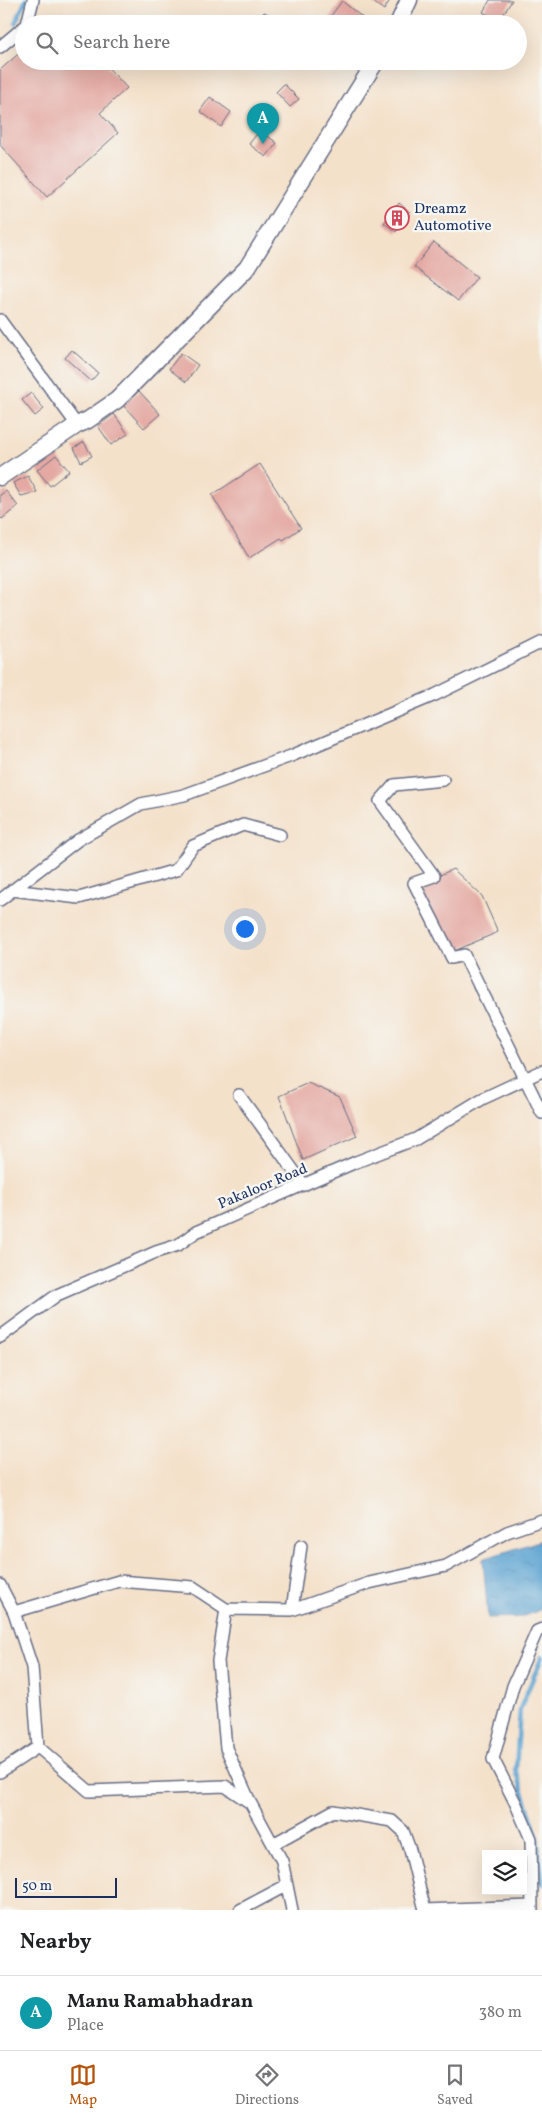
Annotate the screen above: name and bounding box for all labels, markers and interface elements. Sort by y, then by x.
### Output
search box [15,15,527,70]
icon: search [33,29,61,57]
text: Search here [73,30,170,56]
pin: A [247,103,279,144]
place label: Dreamz Automotive [414,199,492,237]
building icon: Dreamz Automotive [384,205,410,231]
your location [232,916,258,942]
street label: Pakaloor Road [215,1159,311,1215]
map controls [482,1850,527,1895]
button: layers [482,1850,527,1895]
scale bar [15,1875,118,1898]
text: 50 m [22,1877,52,1896]
text: Nearby [20,1928,91,1957]
text: Manu Ramabhadran [67,1989,253,2015]
text: A [30,2002,42,2024]
text: 380 m [479,2002,522,2024]
text: Place [67,2015,104,2037]
tab: Map [69,2061,97,2110]
tab: Directions [235,2061,299,2110]
tab: Saved [437,2061,473,2110]

